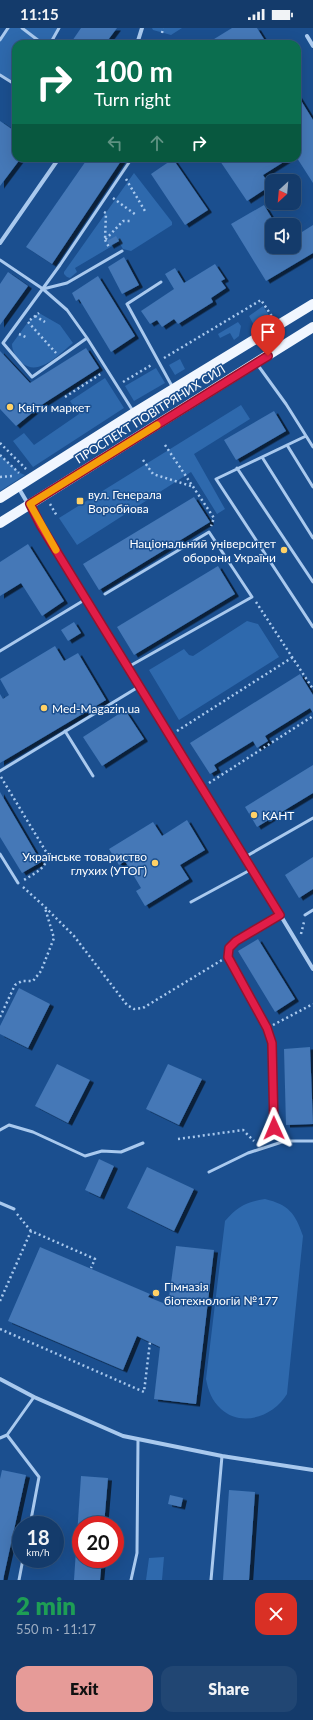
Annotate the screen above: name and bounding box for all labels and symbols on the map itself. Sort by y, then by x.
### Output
north arrow [265,174,301,210]
pin [251,315,285,356]
street label: ПРОСПЕКТ ПОВІТРЯНИХ СИЛ [72,361,228,467]
place label: Квіти маркет [18,400,90,415]
marker: Квіти маркет [5,402,15,412]
place label: вул. Генерала Воробйова [88,487,162,516]
marker: вул. Генерала Воробйова [75,496,85,506]
place label: Національний університет оборони України [129,536,276,565]
marker: Національний університет оборони України [279,545,289,555]
place label: Med-Magazin.ua [52,701,140,716]
marker: Med-Magazin.ua [39,703,49,713]
place label: КАНТ [262,808,294,823]
marker: КАНТ [249,810,259,820]
place label: Українське товариство глухих (УТОГ) [22,849,147,878]
marker: Українське товариство глухих (УТОГ) [150,858,160,868]
position arrow [253,1107,295,1149]
place label: Гімназія біотехнологій №177 [164,1279,278,1308]
marker: Гімназія біотехнологій №177 [151,1288,161,1298]
speed limit sign: 20 [72,1516,124,1568]

